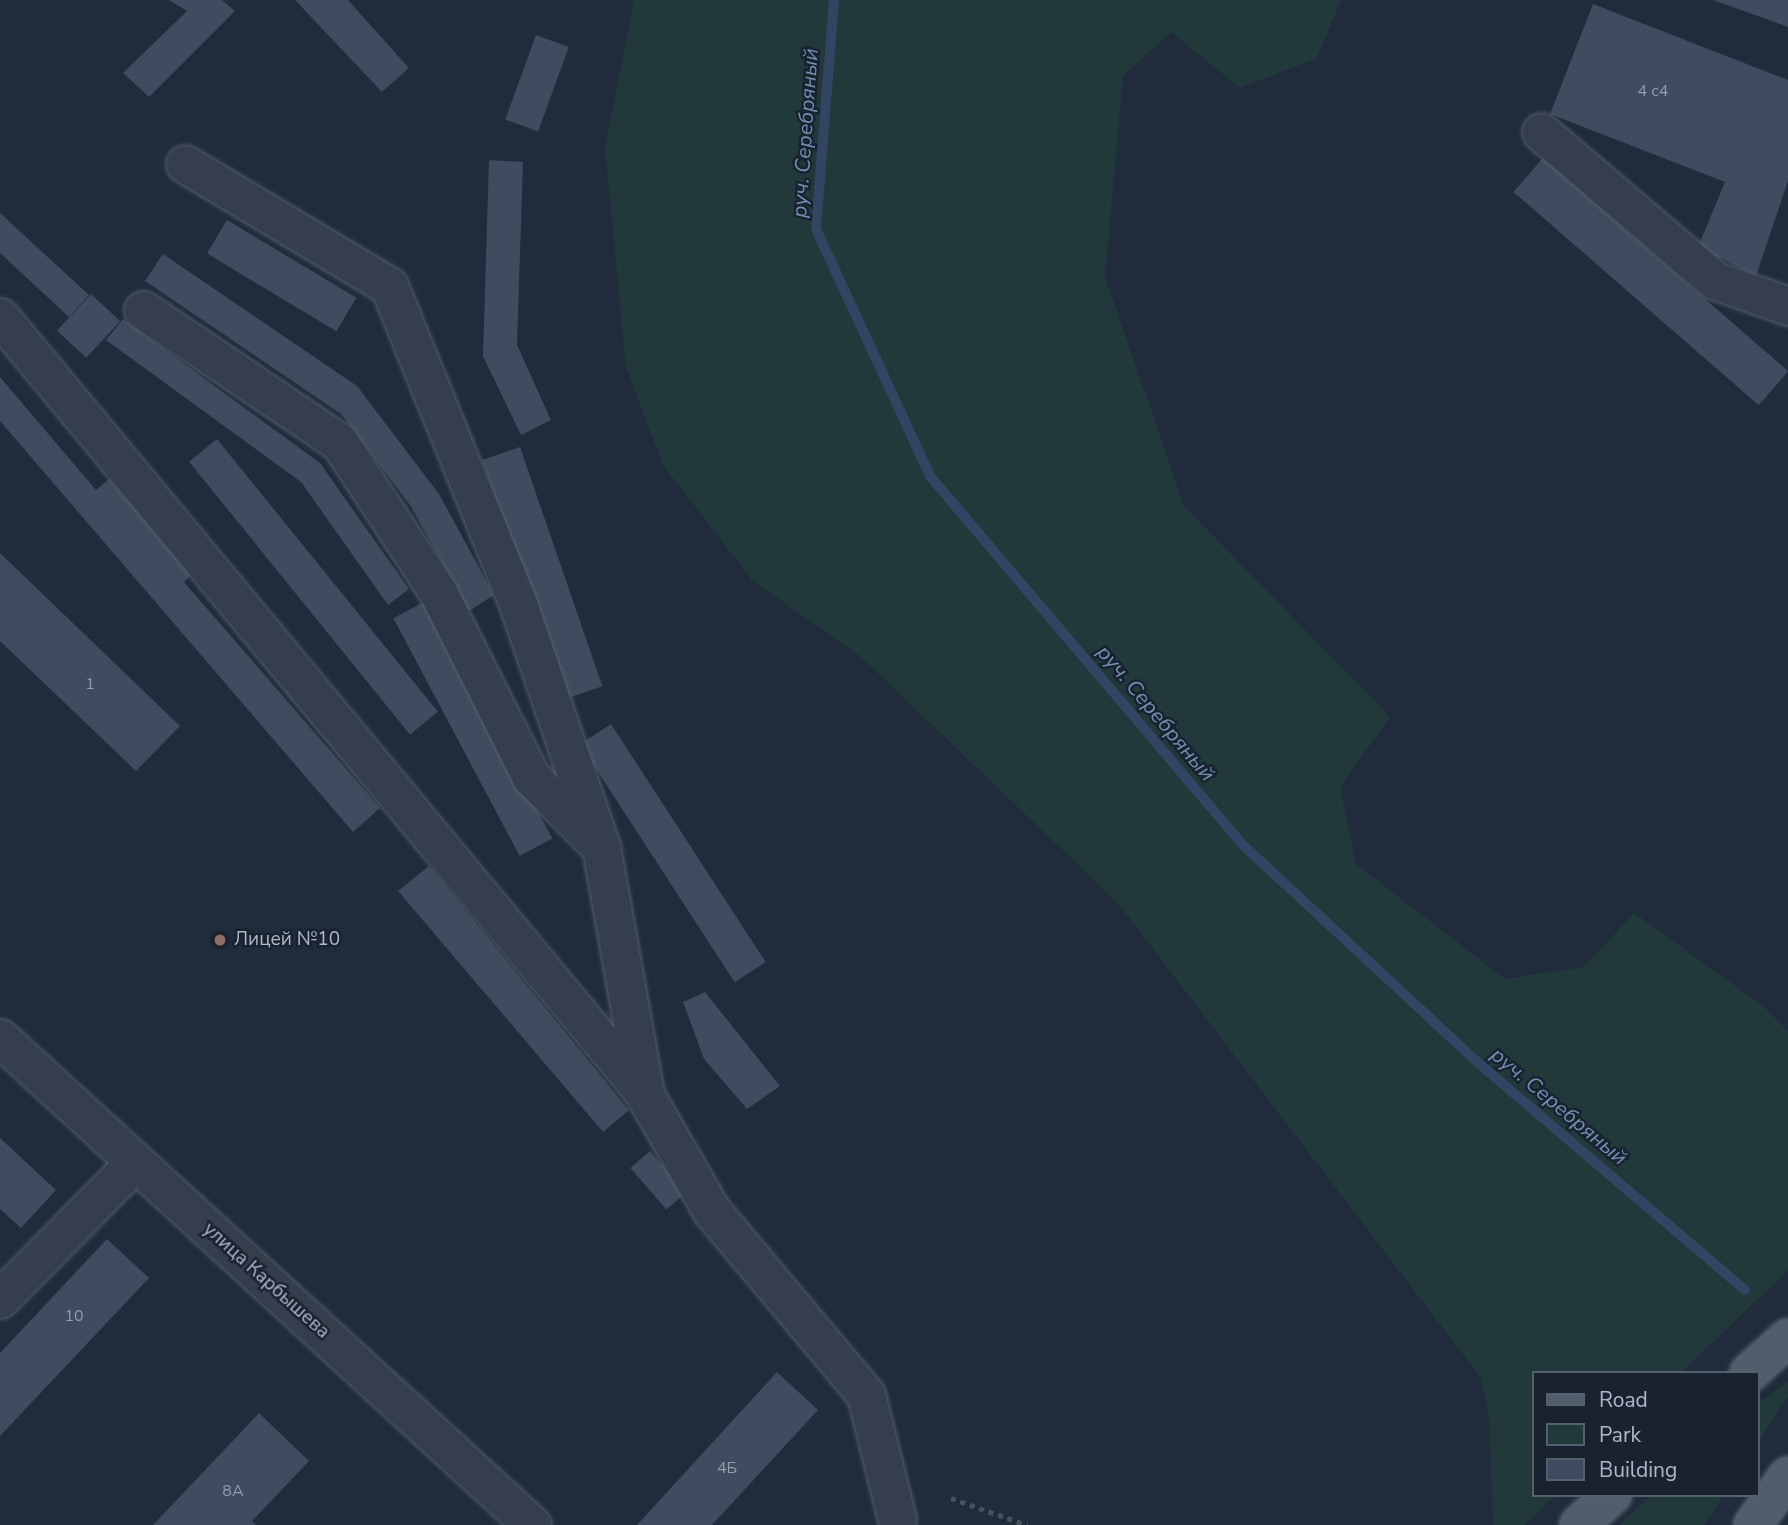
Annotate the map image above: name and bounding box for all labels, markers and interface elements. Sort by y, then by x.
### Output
water label: руч. Серебряный [787,47,823,219]
house number: 4 с4 [1638,81,1668,101]
water label: руч. Серебряный [1092,640,1220,786]
house number: 1 [85,674,95,694]
place label: Лицей №10 [234,929,340,951]
marker: Лицей №10 [212,932,228,948]
water label: руч. Серебряный [1486,1042,1632,1170]
street label: улица Карбышева [198,1218,334,1344]
house number: 10 [64,1306,84,1326]
legend [1532,1371,1760,1497]
text: Road [1599,1386,1648,1414]
text: Park [1599,1421,1641,1449]
text: Building [1599,1456,1677,1484]
house number: 4Б [717,1458,737,1478]
house number: 8А [222,1481,244,1501]

